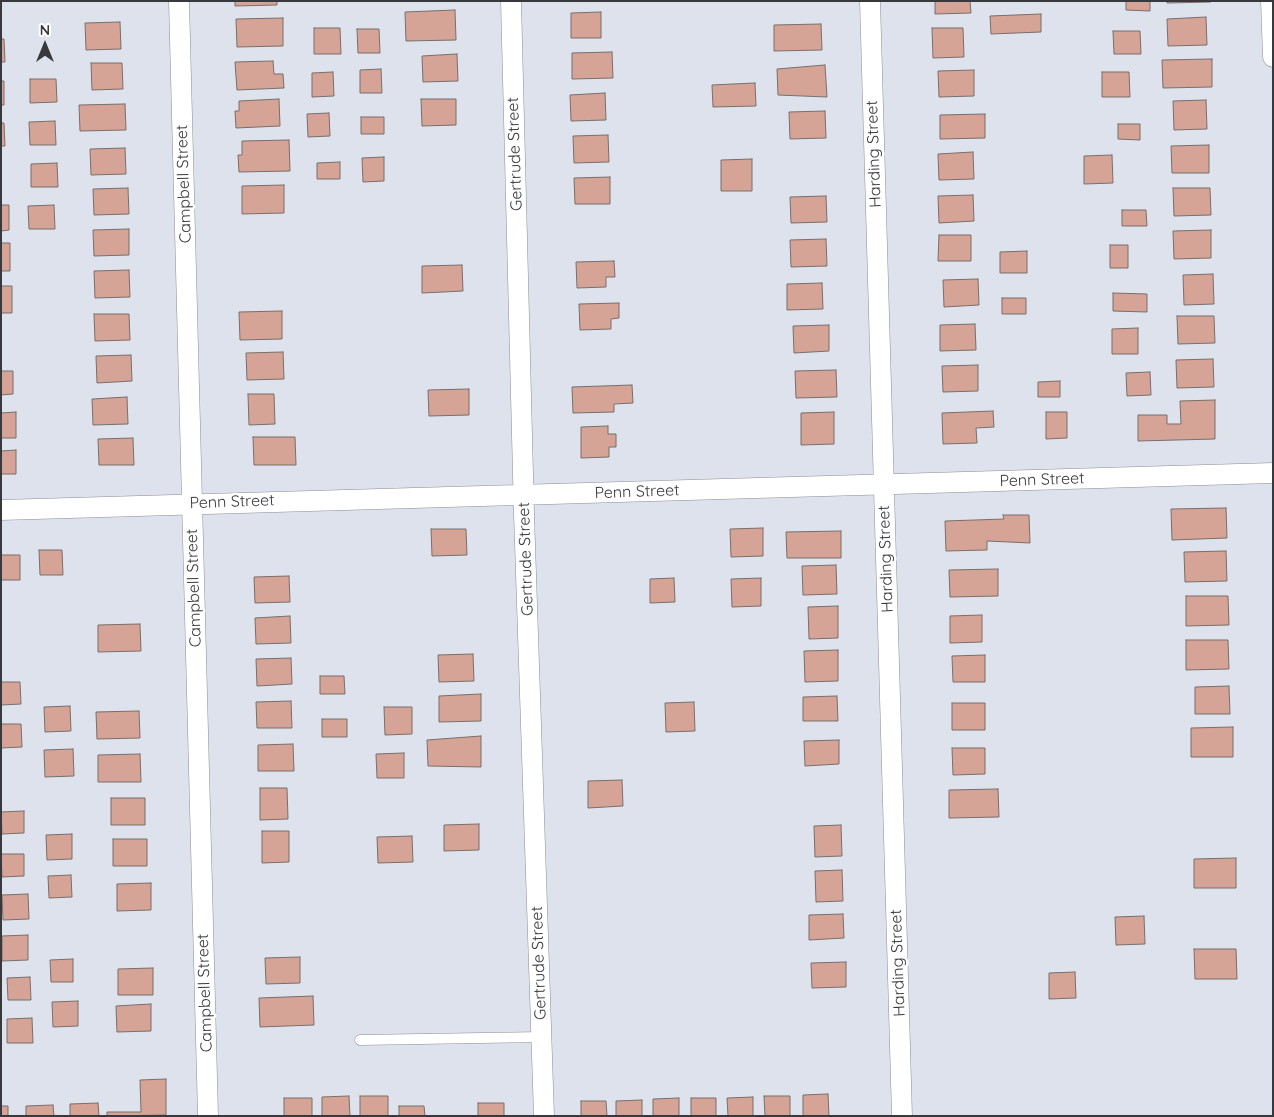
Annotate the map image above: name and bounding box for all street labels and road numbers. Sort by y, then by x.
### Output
street label: Gertrude Street [503,97,527,211]
street label: Harding Street [863,100,885,208]
street label: Campbell Street [172,124,196,244]
street label: Penn Street [999,469,1085,491]
street label: Penn Street [594,481,680,503]
street label: Penn Street [189,491,275,513]
street label: Gertrude Street [514,502,538,616]
street label: Harding Street [875,505,897,613]
street label: Campbell Street [182,528,206,648]
street label: Gertrude Street [527,906,551,1020]
street label: Harding Street [887,909,909,1017]
street label: Campbell Street [193,933,217,1053]

